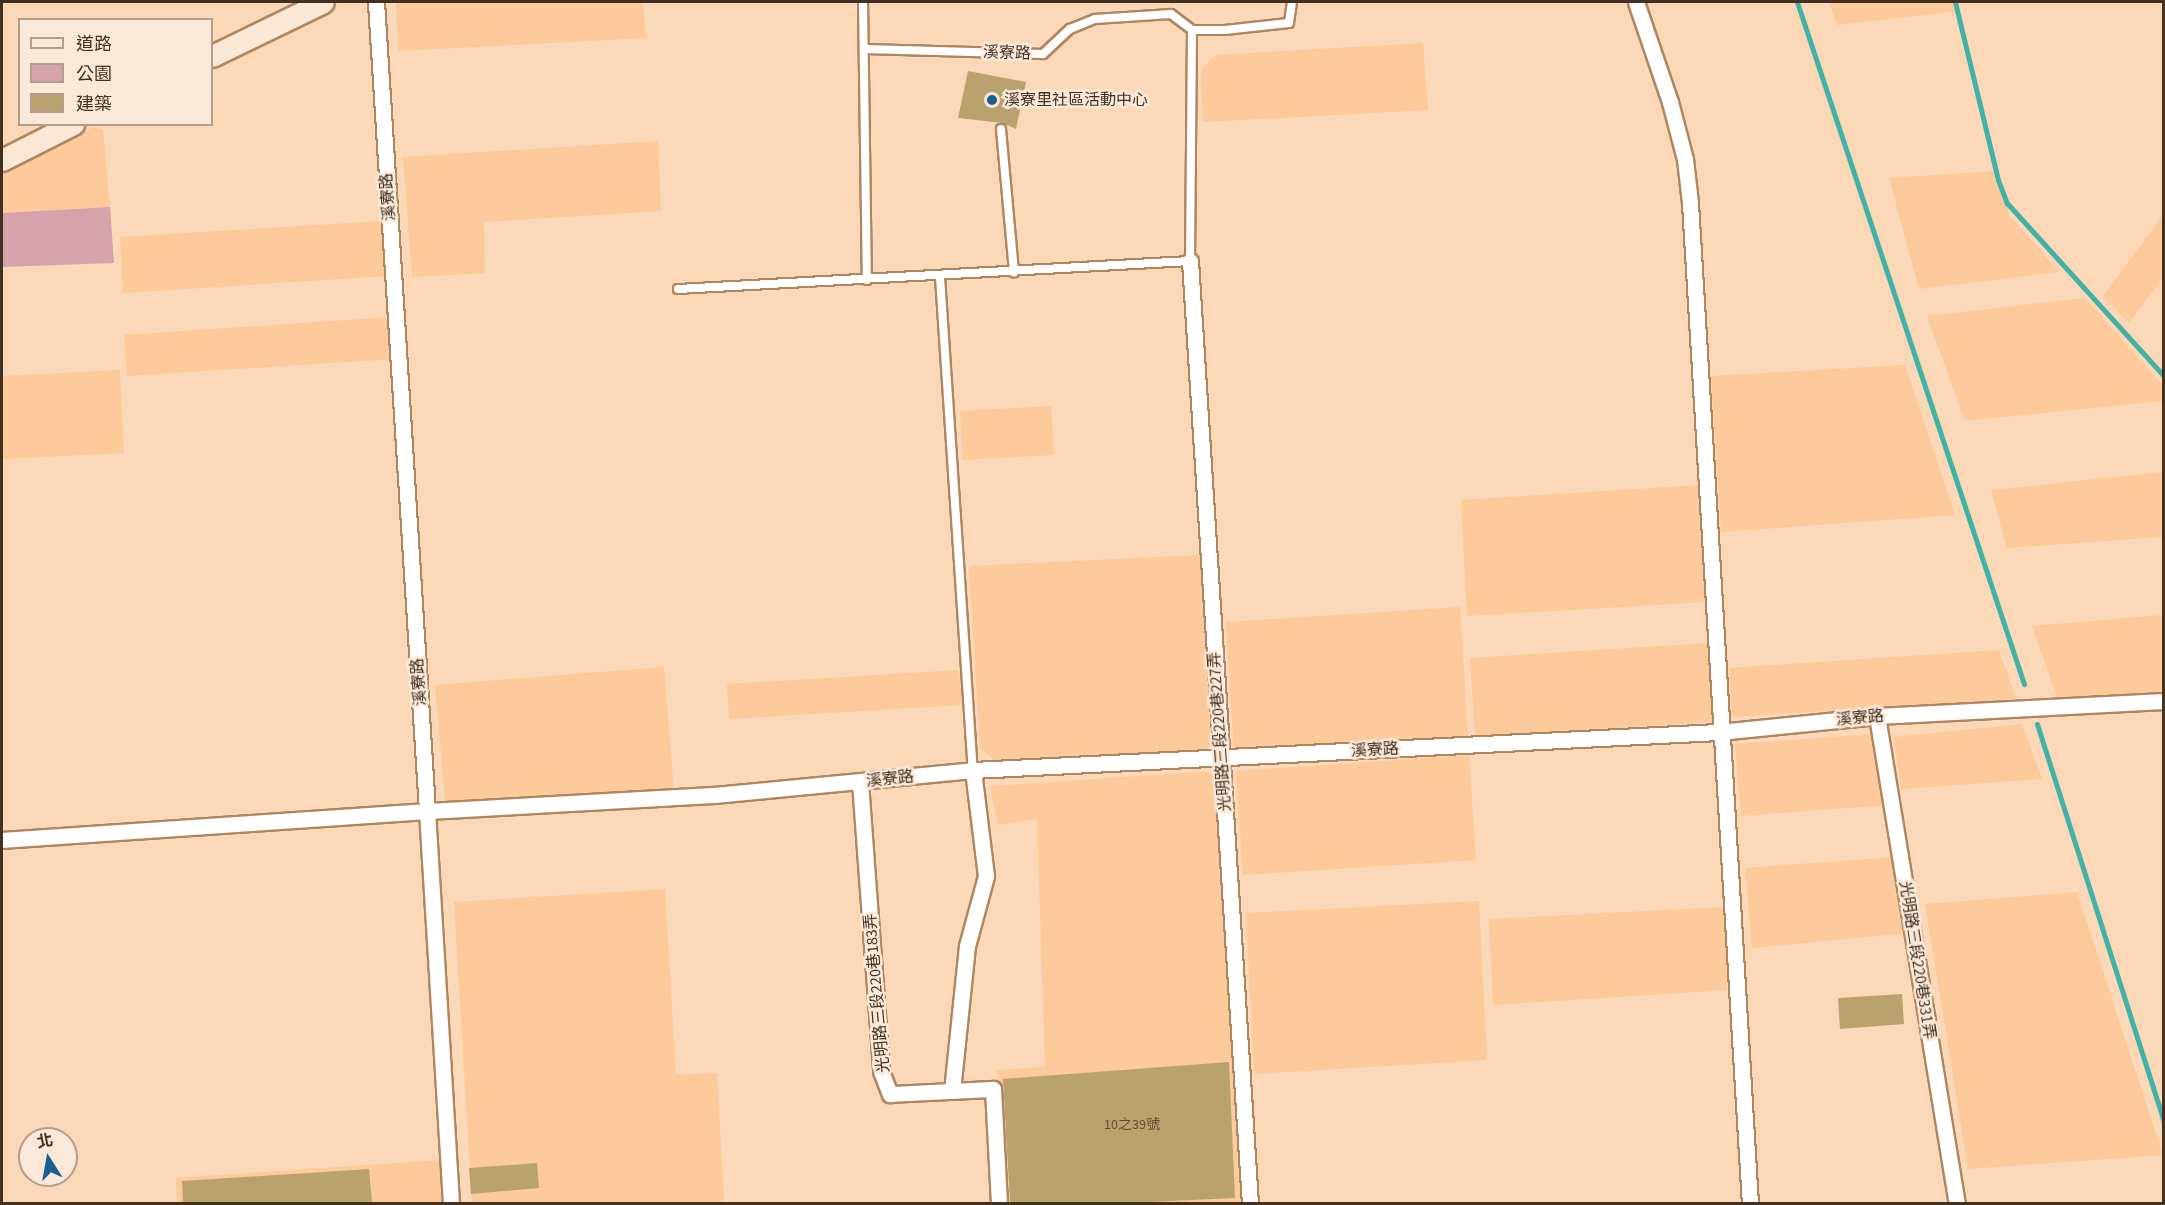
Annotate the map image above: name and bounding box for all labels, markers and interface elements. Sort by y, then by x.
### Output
legend [18,18,213,126]
text: 道路 [76,32,112,57]
street label: 溪寮路 [983,43,1031,63]
text: 公園 [76,62,112,87]
place label: 溪寮里社區活動中心 [1004,90,1148,110]
text: 建築 [76,92,112,117]
marker: 溪寮里社區活動中心 [985,93,999,107]
street label: 溪寮路 [377,172,399,222]
street label: 光明路三段220巷227弄 [1205,652,1235,812]
street label: 溪寮路 [408,657,430,707]
street label: 溪寮路 [1835,706,1885,730]
street label: 溪寮路 [1351,739,1399,761]
street label: 溪寮路 [865,767,915,791]
street label: 光明路三段220巷331弄 [1895,880,1939,1040]
street label: 光明路三段220巷183弄 [860,913,894,1073]
house number: 10之39號 [1104,1117,1160,1133]
north arrow [18,1127,78,1187]
text: 北 [35,1129,55,1154]

